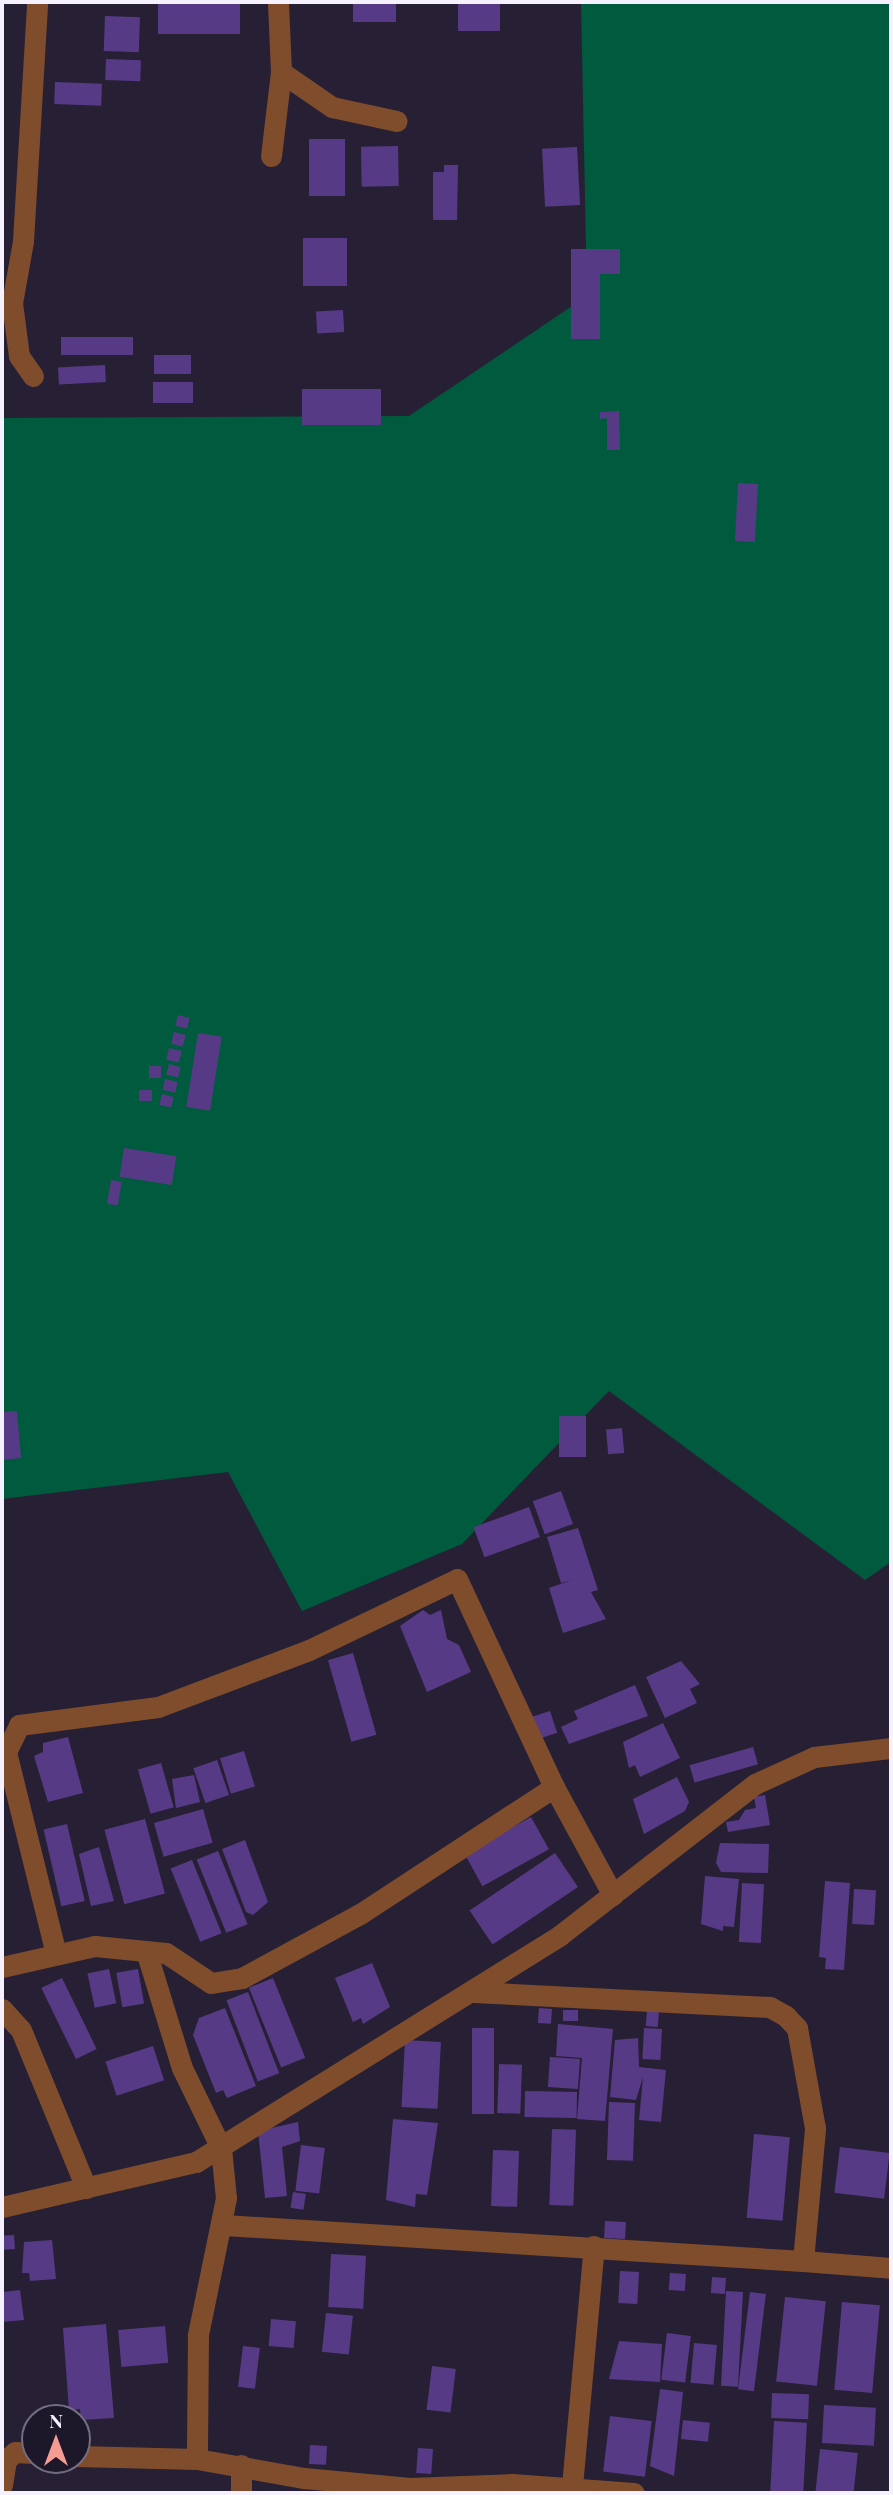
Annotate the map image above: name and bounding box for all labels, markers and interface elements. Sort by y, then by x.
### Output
north arrow [21,2404,91,2474]
text: N [49,2407,63,2433]

